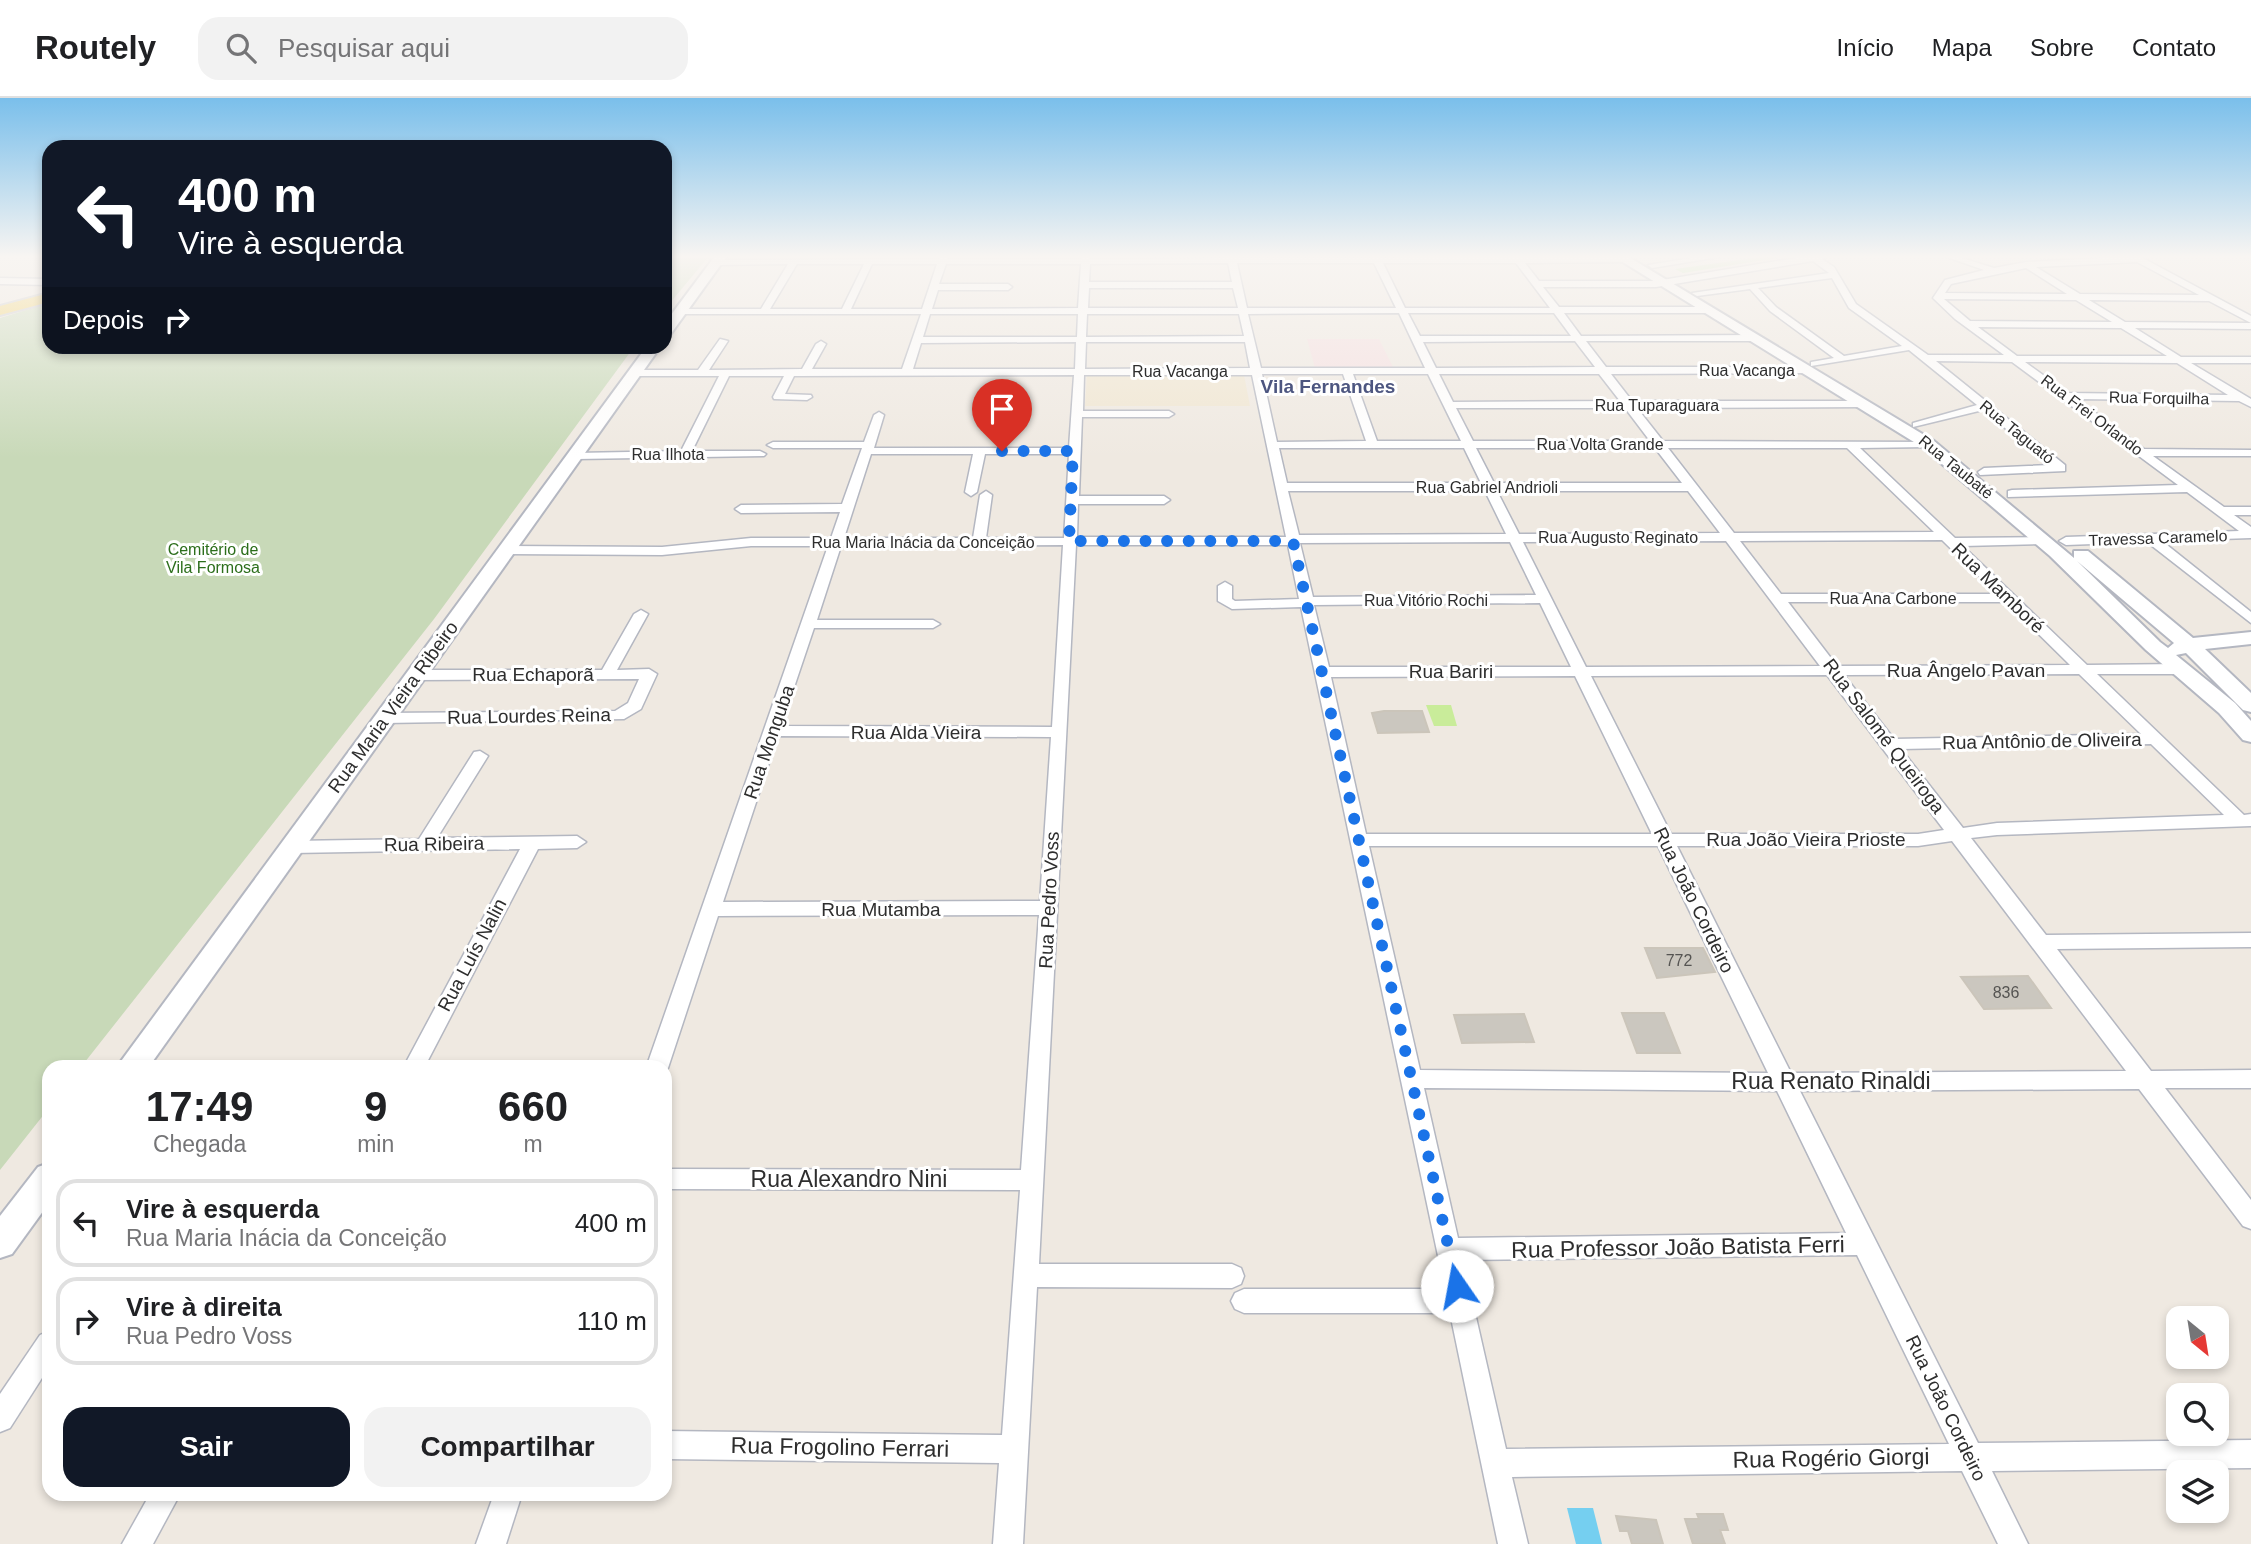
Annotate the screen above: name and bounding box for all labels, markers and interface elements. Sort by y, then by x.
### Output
search box [198,17,688,80]
text: Routely [35,29,156,66]
icon: search [222,29,260,67]
text: Pesquisar aqui [278,33,450,63]
text: Início [1836,34,1894,61]
text: Mapa [1932,34,1992,61]
text: Sobre [2030,34,2094,61]
text: Contato [2132,34,2216,61]
icon: left [63,168,154,259]
text: 400 m [178,168,317,222]
text: Vire à esquerda [178,225,403,261]
icon: right [158,301,196,339]
text: Depois [63,305,144,335]
street label: Rua Vacanga [1699,362,1795,379]
street label: Rua Vacanga [1132,363,1228,380]
street label: Rua Frei Orlando [2038,371,2146,459]
district label: Vila Fernandes [1261,376,1395,397]
pin [972,379,1032,451]
street label: Rua Forquilha [2109,389,2209,407]
icon: arrive [983,390,1021,428]
street label: Rua Tuparaguara [1595,397,1719,414]
street label: Rua Taguató [1977,397,2058,467]
street label: Rua Taubaté [1916,432,1997,502]
street label: Rua Volta Grande [1536,436,1664,453]
street label: Rua Ilhota [632,446,705,463]
street label: Rua Gabriel Andrioli [1416,479,1558,496]
street label: Travessa Caramelo [2088,527,2228,549]
street label: Rua Augusto Reginato [1538,529,1698,546]
street label: Rua Maria Inácia da Conceição [811,534,1035,551]
street label: Rua Mamboré [1947,539,2049,637]
park label: Cemitério de Vila Formosa [166,541,260,576]
street label: Rua Ana Carbone [1829,590,1957,607]
street label: Rua Vitório Rochi [1364,592,1488,609]
street label: Rua Maria Vieira Ribeiro [324,617,462,797]
street label: Rua Salomé Queiroga [1819,655,1949,818]
street label: Rua Ângelo Pavan [1887,660,2045,681]
street label: Rua Bariri [1409,661,1493,682]
street label: Rua Echaporã [472,664,594,685]
street label: Rua Monguba [740,682,798,802]
street label: Rua Lourdes Reina [447,704,611,728]
street label: Rua Alda Vieira [851,722,982,743]
street label: Rua Antônio de Oliveira [1942,729,2142,753]
street label: Rua João Cordeiro [1650,824,1738,976]
street label: Rua João Vieira Prioste [1706,829,1906,850]
street label: Rua Pedro Voss [1035,831,1063,969]
street label: Rua Ribeira [384,833,485,855]
street label: Rua Luís Nalin [433,895,511,1015]
street label: Rua Mutamba [821,899,941,920]
house number: 772 [1666,952,1692,969]
house number: 836 [1993,984,2019,1001]
street label: Rua Renato Rinaldi [1731,1068,1931,1094]
text: 17:49 [146,1083,253,1130]
text: 9 [364,1083,387,1130]
text: 660 [498,1083,568,1130]
text: Chegada [153,1131,246,1157]
text: min [357,1131,394,1157]
text: m [524,1131,543,1157]
street label: Rua Alexandro Nini [751,1166,947,1192]
text: Vire à esquerda [126,1194,319,1224]
icon: left [67,1204,105,1242]
text: 400 m [575,1208,647,1238]
text: Rua Maria Inácia da Conceição [126,1225,447,1251]
street label: Rua Professor João Batista Ferri [1511,1231,1845,1263]
position arrow [1420,1249,1494,1323]
text: Vire à direita [126,1292,282,1322]
icon: right [67,1302,105,1340]
text: 110 m [577,1306,647,1336]
north arrow [2166,1306,2230,1368]
map controls [2166,1306,2229,1523]
text: Rua Pedro Voss [126,1323,292,1349]
street label: Rua João Cordeiro [1902,1332,1990,1484]
button: search [2166,1383,2229,1446]
button: Sair [63,1407,350,1487]
button: Compartilhar [364,1407,651,1487]
street label: Rua Frogolino Ferrari [730,1432,950,1462]
street label: Rua Rogério Giorgi [1732,1443,1930,1473]
button: layers [2166,1460,2229,1523]

